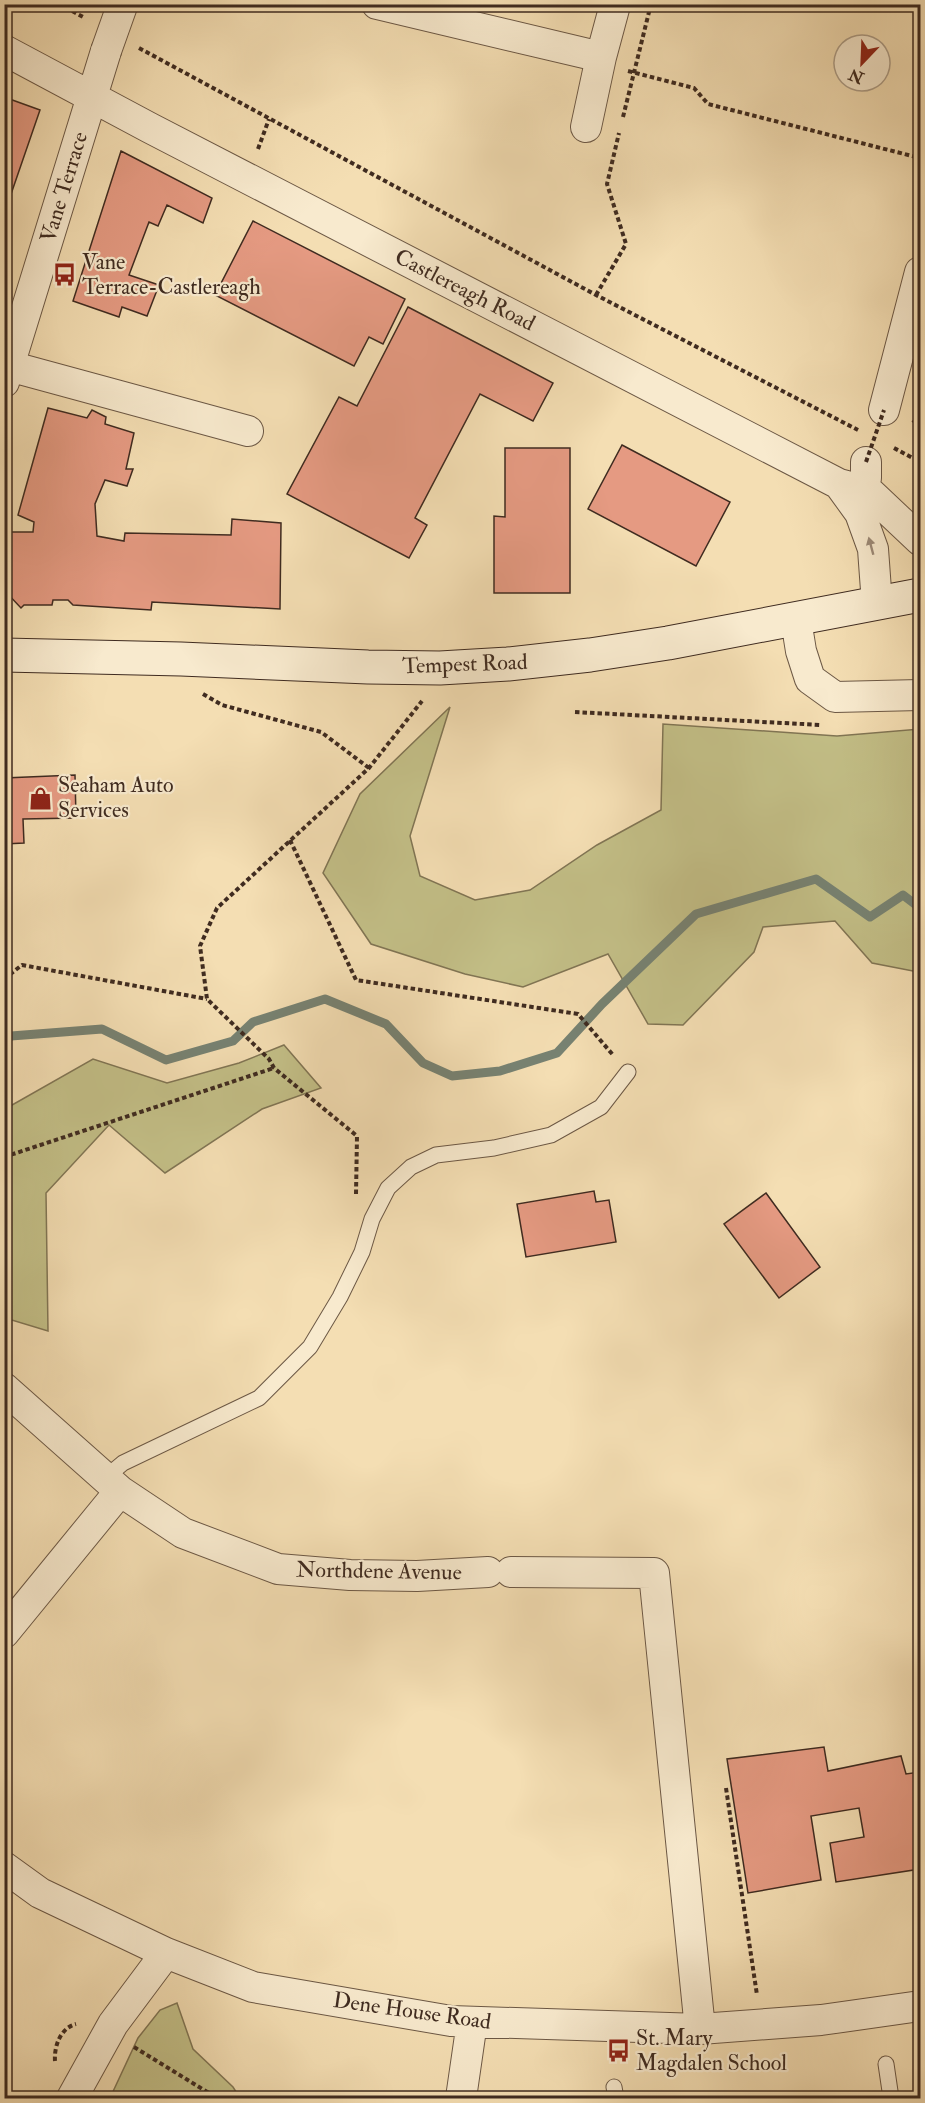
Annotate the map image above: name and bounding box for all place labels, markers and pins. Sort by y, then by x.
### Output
place label: Vane Terrace-Castlereagh [82,248,261,301]
bus stop icon: Vane Terrace-Castlereagh [51,262,77,288]
place label: Seaham Auto Services [58,771,174,824]
shop icon: Seaham Auto Services [27,785,53,811]
place label: St. Mary Magdalen School [636,2024,787,2077]
bus stop icon: St. Mary Magdalen School [605,2038,631,2064]

